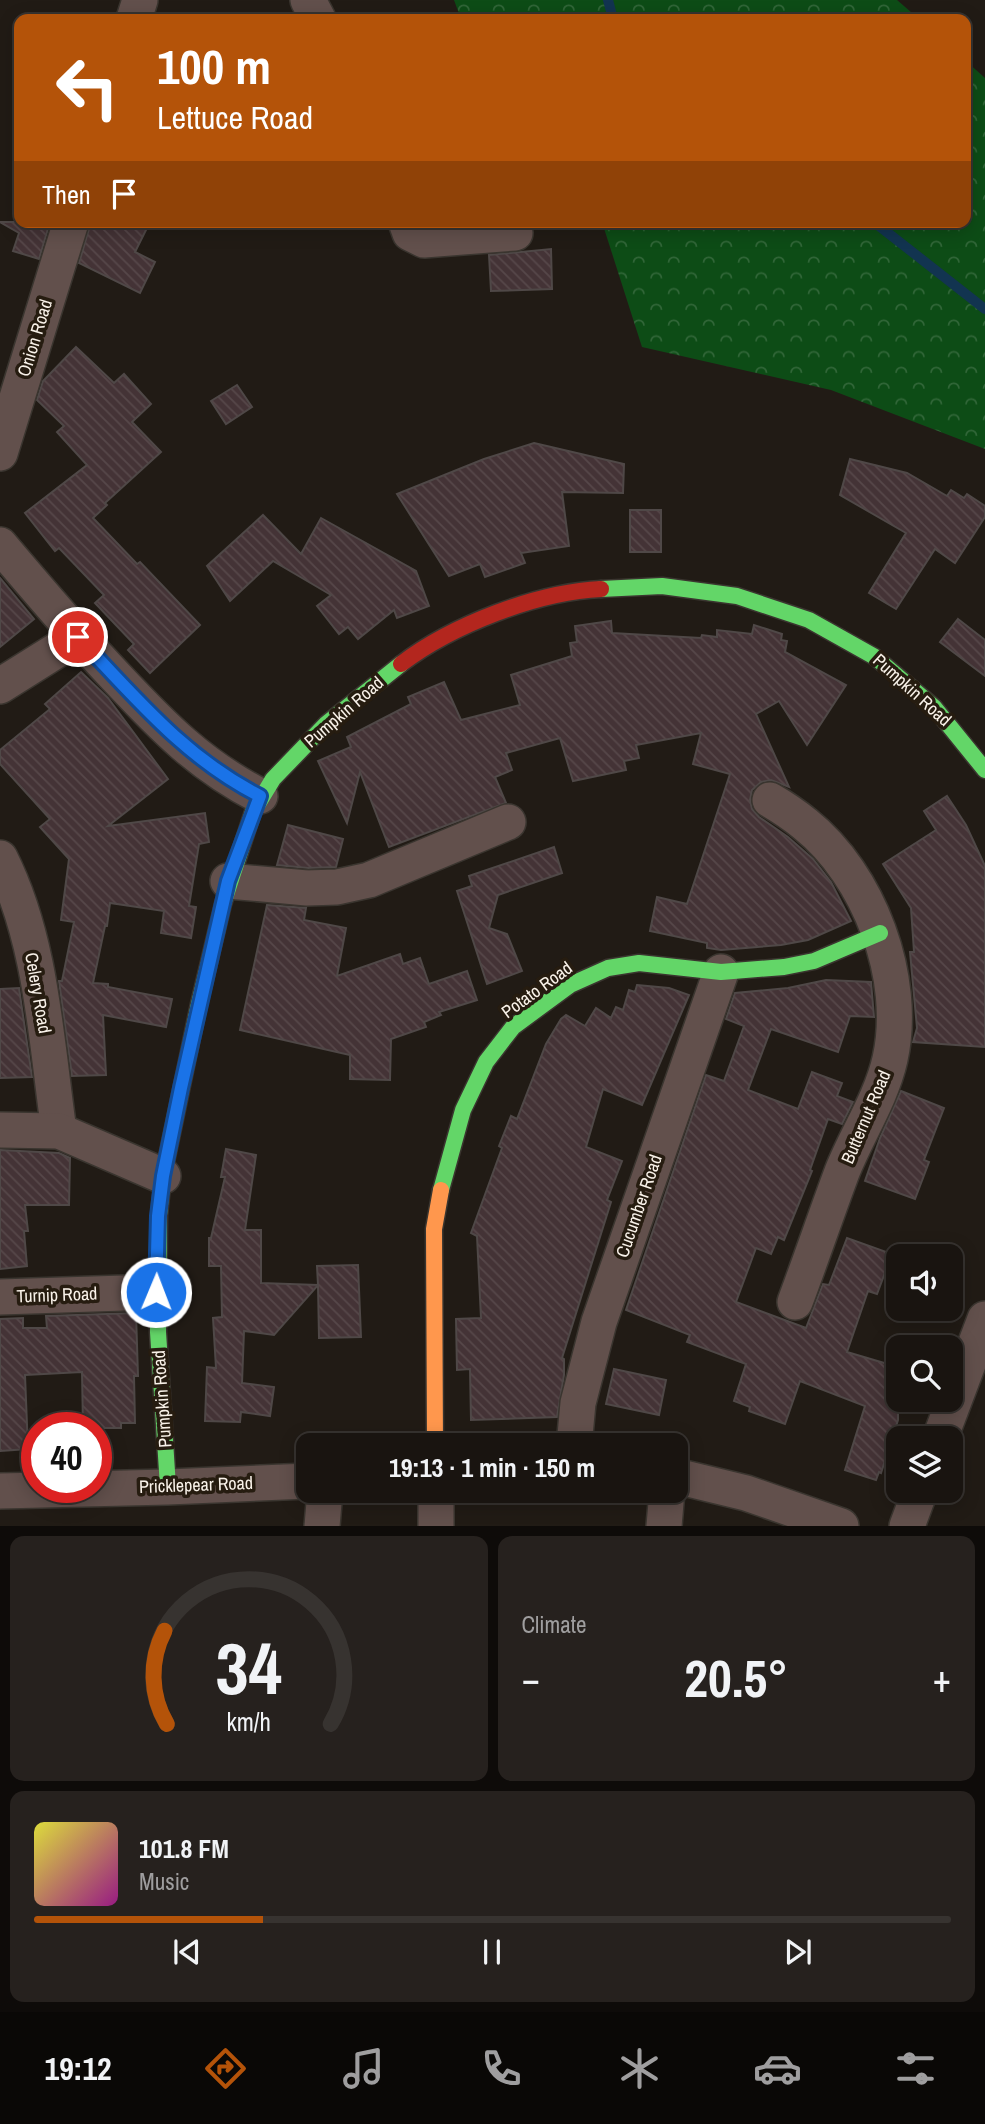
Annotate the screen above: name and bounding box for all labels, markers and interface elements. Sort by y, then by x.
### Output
text: 100 m [157,33,271,99]
icon: left [42,42,133,133]
text: Lettuce Road [157,96,313,139]
icon: arrive [105,175,143,213]
text: Then [42,177,91,212]
street label: Onion Road [11,296,58,380]
pin [48,607,108,667]
icon: arrive [59,618,97,656]
street label: Pumpkin Road [868,648,957,732]
street label: Pumpkin Road [299,670,389,753]
street label: Celery Road [19,950,58,1035]
street label: Potato Road [496,955,577,1024]
street label: Butternut Road [835,1066,896,1167]
street label: Cucumber Road [609,1151,668,1261]
map controls [886,1244,963,1503]
button: sound [886,1244,963,1321]
position arrow [119,1255,193,1329]
street label: Turnip Road [16,1281,98,1308]
button: search [886,1335,963,1412]
street label: Pumpkin Road [146,1349,177,1449]
speed limit sign: 40 [21,1412,112,1503]
button: layers [886,1426,963,1503]
text: 19:13 · 1 min · 150 m [389,1450,595,1485]
street label: Pricklepear Road [139,1470,253,1499]
text: Climate [522,1609,586,1640]
text: 34 [216,1620,282,1718]
text: 20.5° [684,1643,788,1713]
text: − [522,1653,540,1704]
text: + [933,1653,951,1704]
text: km/h [227,1705,271,1739]
text: 101.8 FM [139,1831,229,1866]
text: Music [139,1866,189,1897]
icon: previous [168,1933,206,1971]
icon: pause [473,1933,511,1971]
icon: next [779,1933,817,1971]
icon: directions [201,2044,250,2093]
icon: music [339,2044,388,2093]
icon: phone [477,2044,526,2093]
icon: climate [615,2044,664,2093]
icon: car [753,2044,802,2093]
icon: filters [891,2044,940,2093]
text: 19:12 [45,2047,112,2090]

